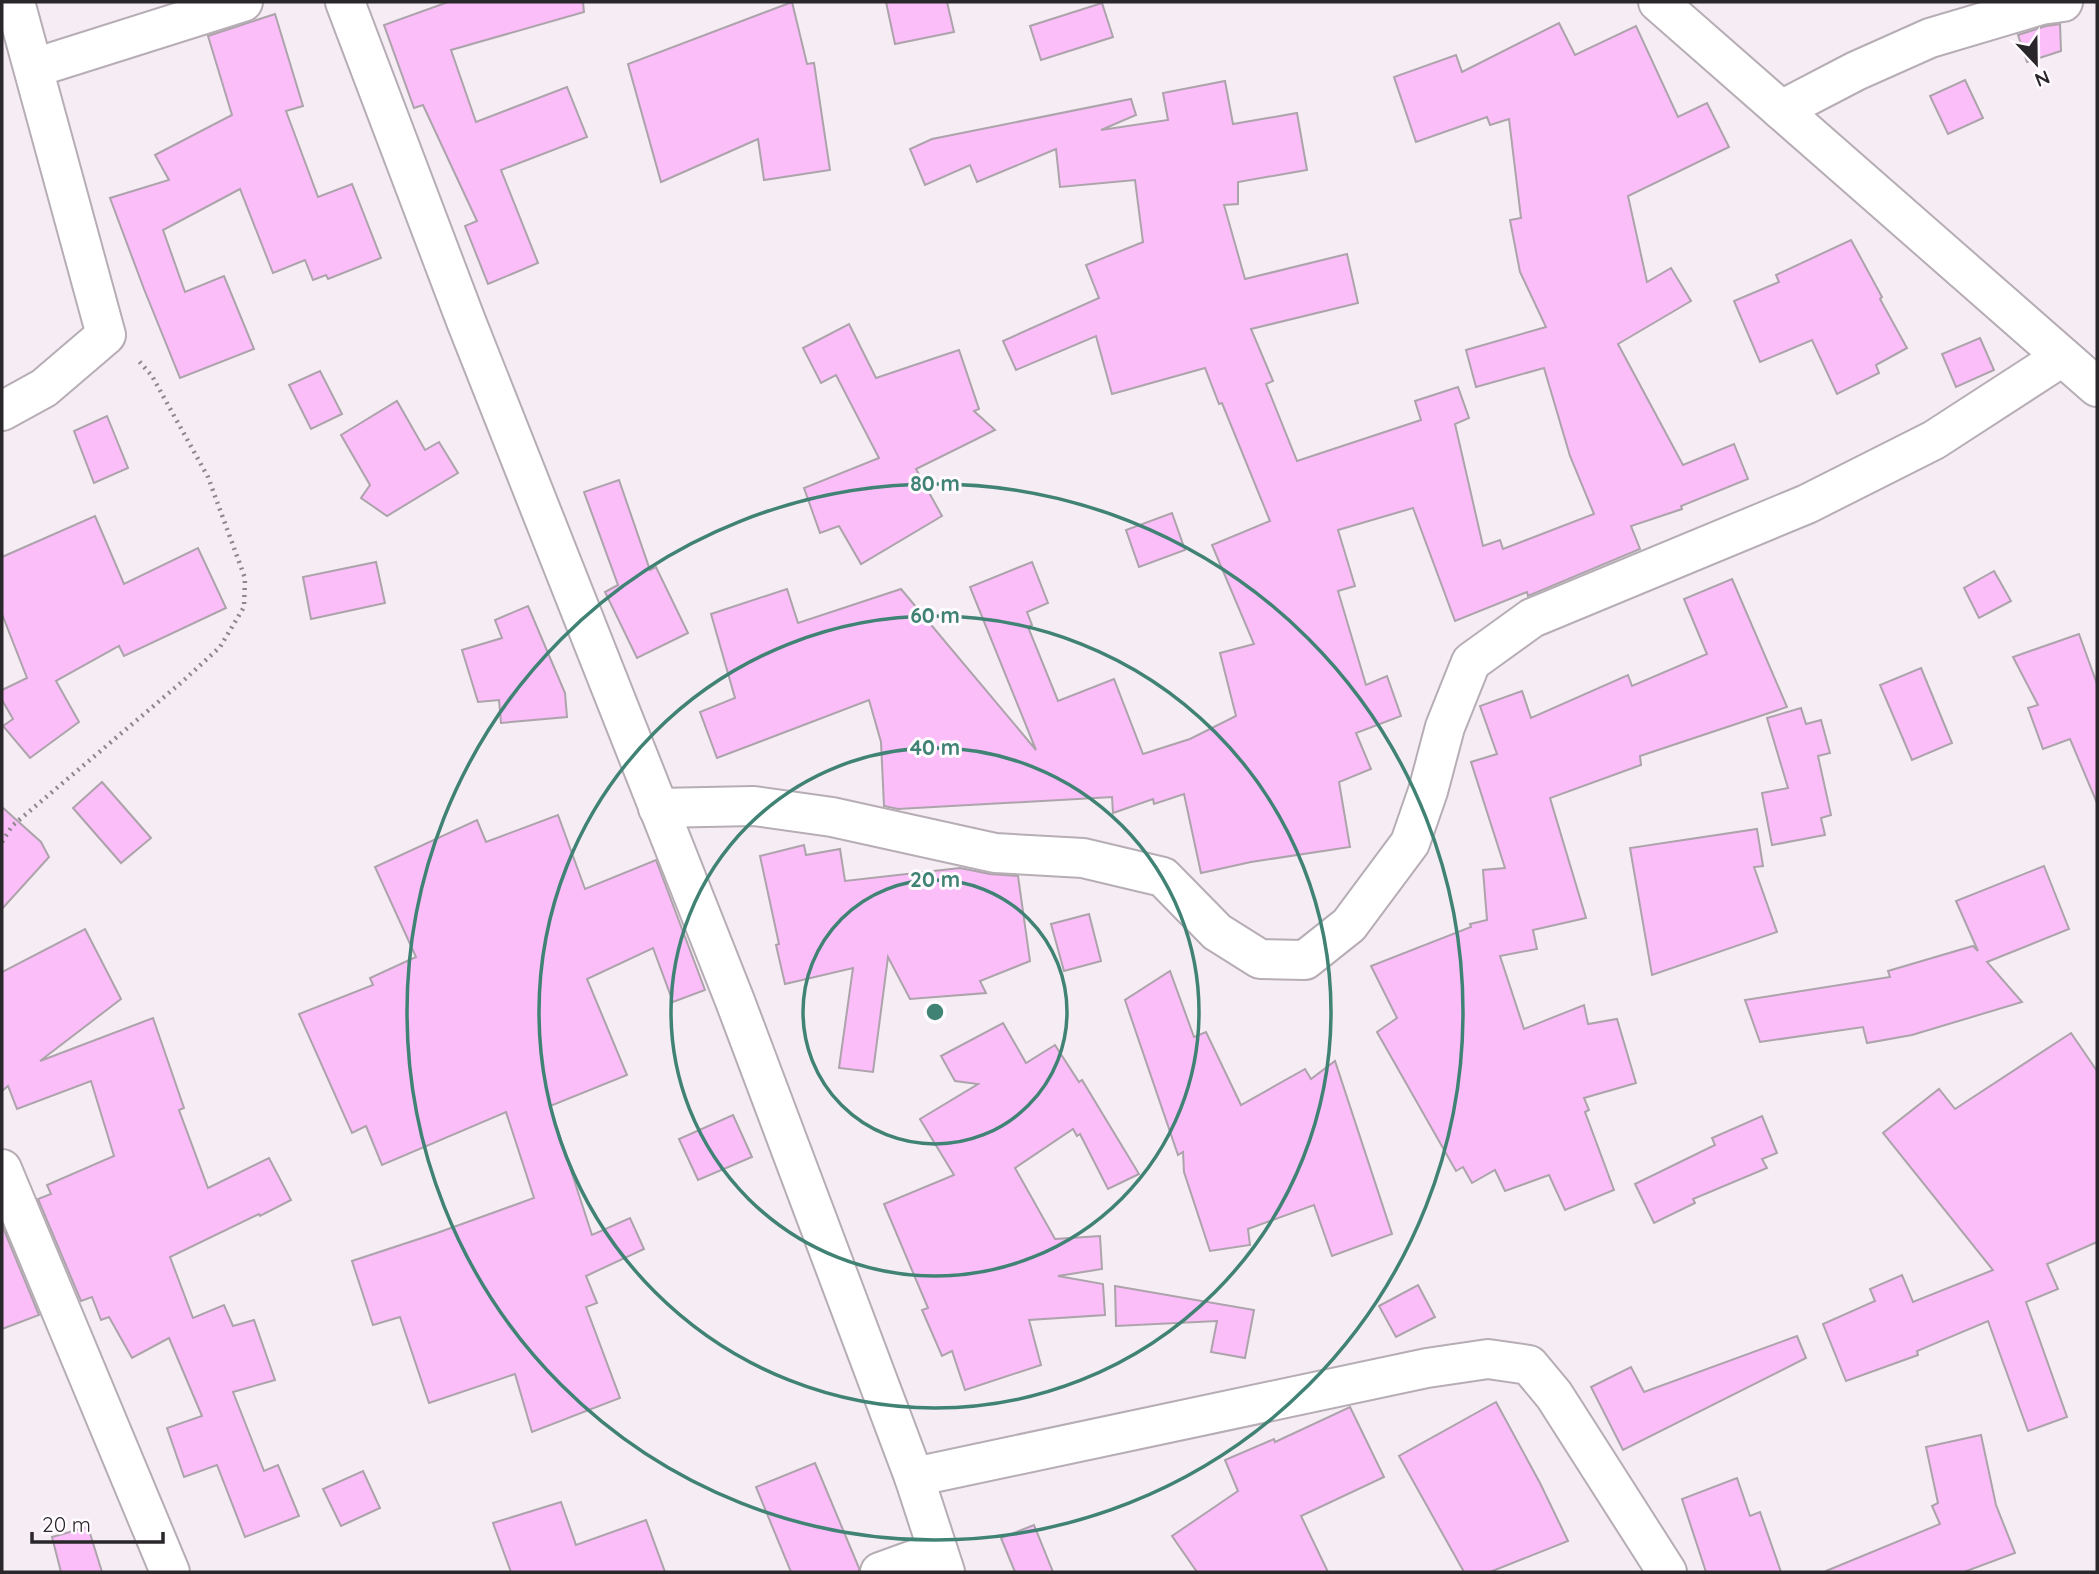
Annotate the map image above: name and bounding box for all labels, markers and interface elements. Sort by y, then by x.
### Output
north arrow [2001,28,2071,98]
text: N [2031,65,2053,93]
text: 80 m [910,470,960,496]
text: 60 m [910,602,960,628]
text: 40 m [910,734,960,760]
text: 20 m [910,866,960,892]
centre of rings [923,1000,947,1024]
scale bar [32,1500,163,1544]
text: 20 m [42,1511,91,1537]

